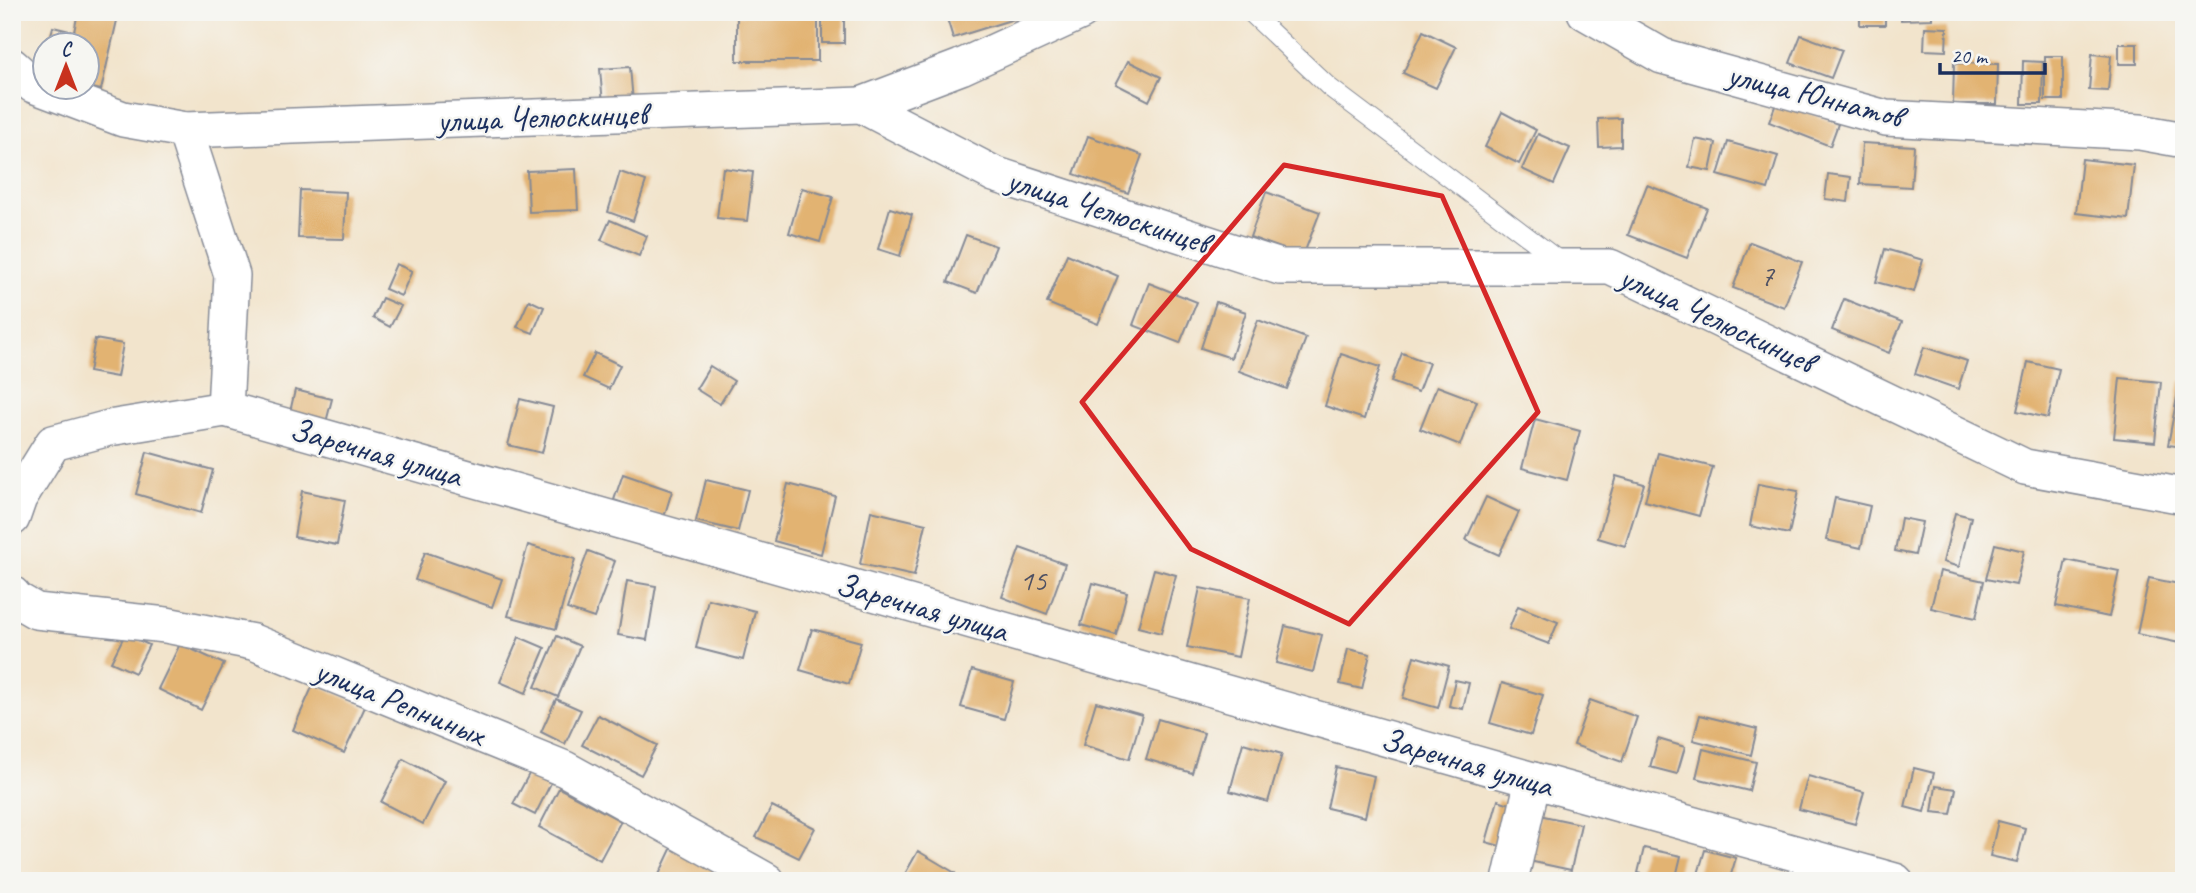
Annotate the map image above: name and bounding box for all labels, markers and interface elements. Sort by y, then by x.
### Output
north arrow [32,32,102,102]
scale bar [1940,32,2046,76]
text: С [61,38,73,62]
text: 20 m [1951,43,1989,69]
street label: улица Юннатов [1721,53,1913,138]
street label: улица Челюскинцев [434,92,653,142]
street label: улица Челюскинцев [1000,158,1219,265]
street label: улица Челюскинцев [1611,255,1826,385]
house number: 7 [1760,256,1775,294]
street label: Заречная улица [285,407,469,497]
house number: 15 [1020,561,1048,599]
street label: Заречная улица [831,562,1015,652]
street label: улица Репниных [307,648,493,756]
street label: Заречная улица [1376,717,1560,807]

